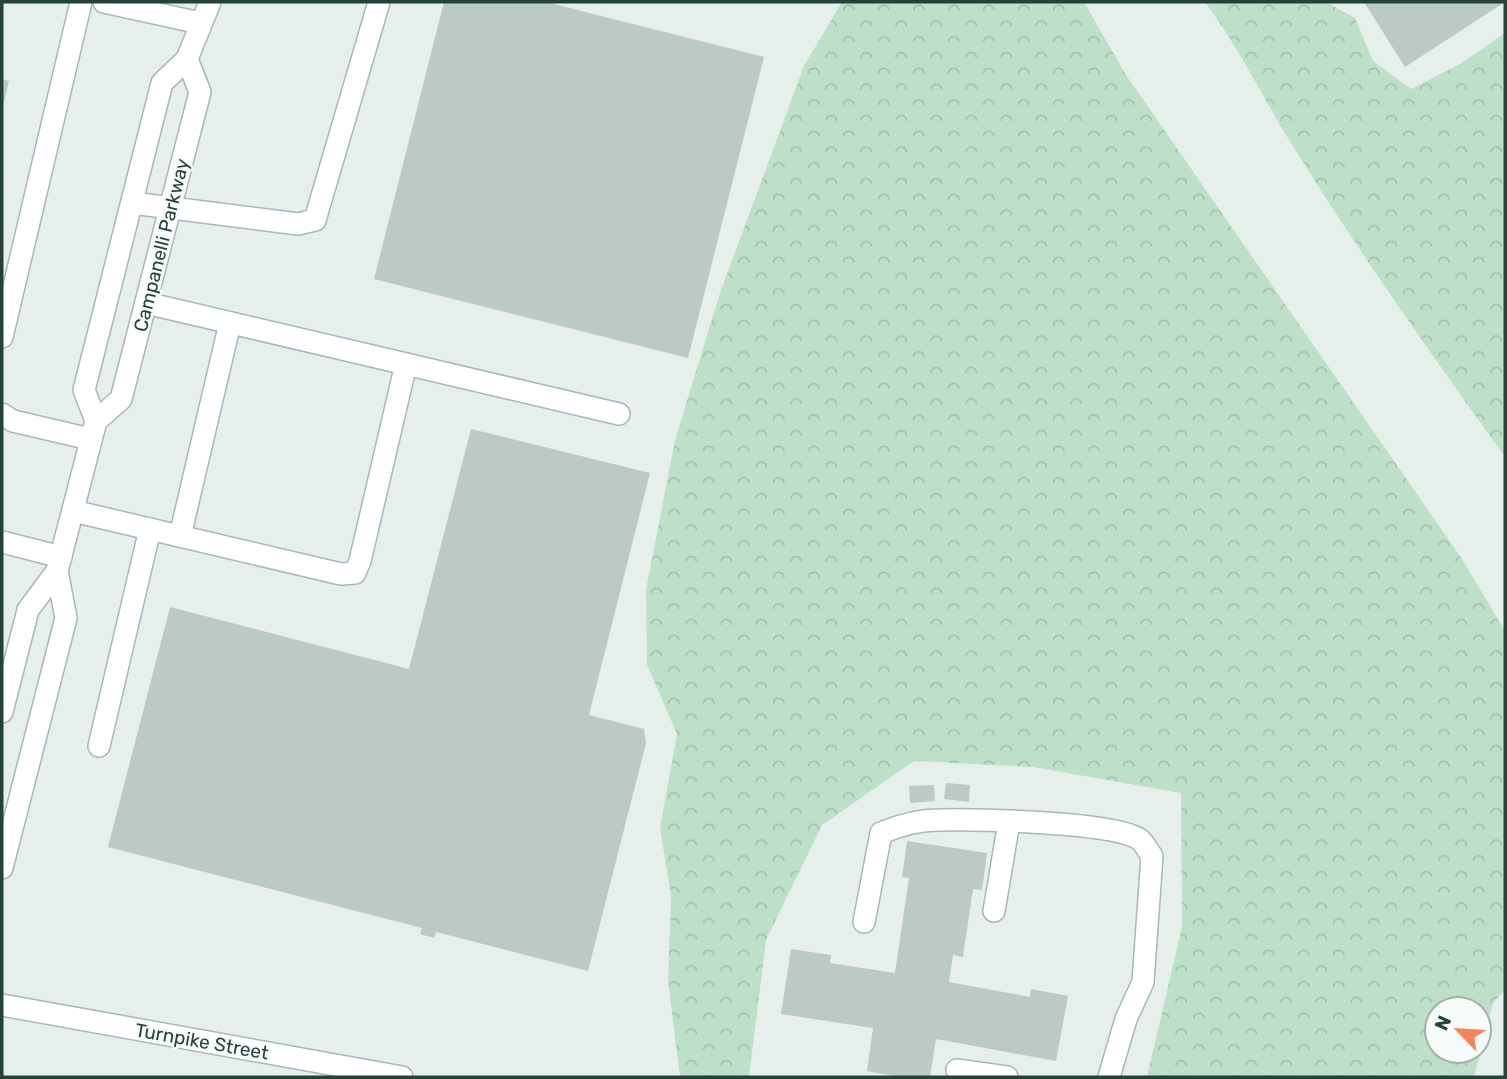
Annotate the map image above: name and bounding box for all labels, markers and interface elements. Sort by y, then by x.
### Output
street label: Campanelli Parkway [129,156,194,334]
north arrow [1423,995,1493,1065]
text: N [1430,1012,1456,1034]
street label: Turnpike Street [133,1018,271,1065]

